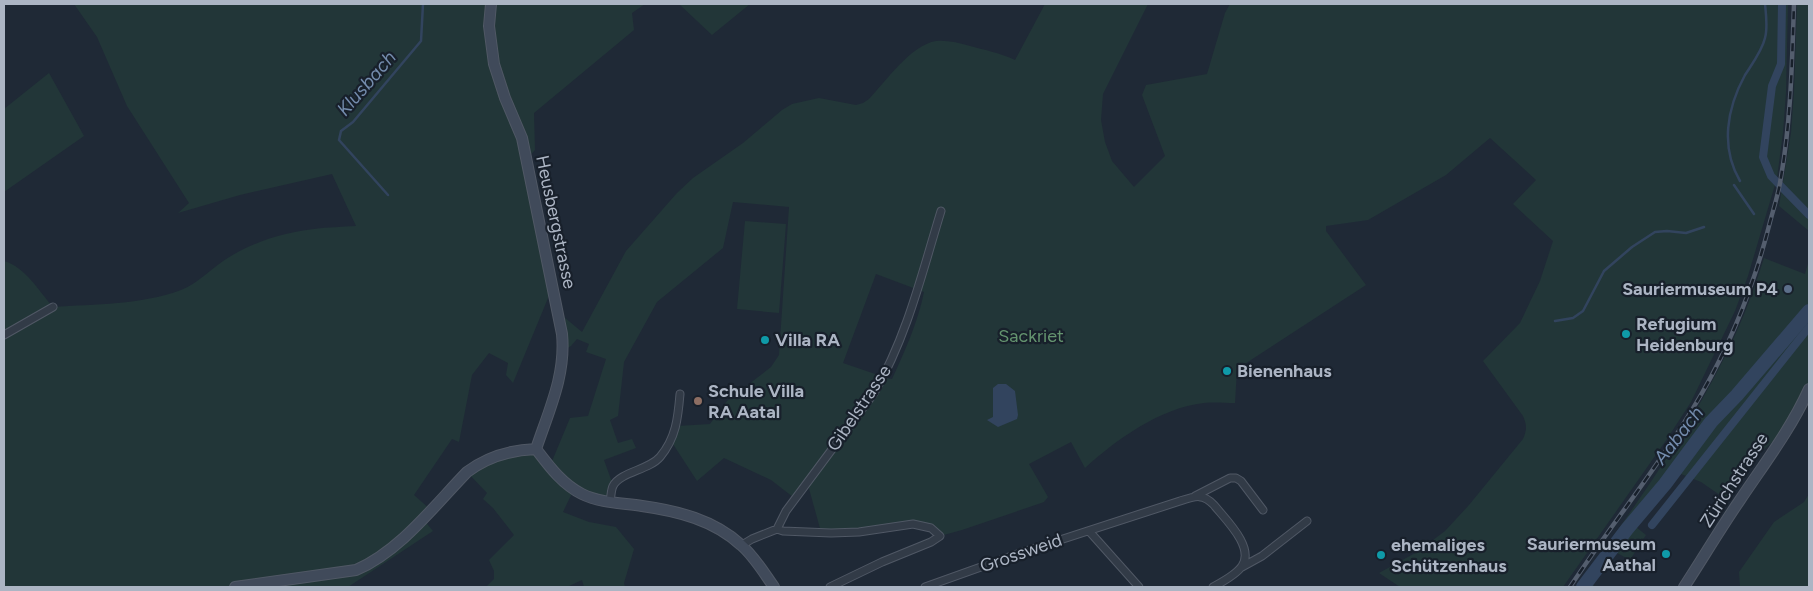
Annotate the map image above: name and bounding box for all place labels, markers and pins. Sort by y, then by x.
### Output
place label: Sauriermuseum P4 [1622,278,1778,300]
marker: Sauriermuseum P4 [1782,283,1794,295]
place label: Refugium Heidenburg [1636,313,1734,356]
marker: Refugium Heidenburg [1620,328,1632,340]
place label: Villa RA [775,329,840,351]
marker: Villa RA [759,334,771,346]
place label: Bienenhaus [1237,360,1332,382]
marker: Bienenhaus [1221,365,1233,377]
place label: Schule Villa RA Aatal [708,380,804,423]
marker: Schule Villa RA Aatal [692,395,704,407]
place label: Sauriermuseum Aathal [1527,533,1656,576]
place label: ehemaliges Schützenhaus [1391,534,1507,577]
marker: Sauriermuseum Aathal [1660,548,1672,560]
marker: ehemaliges Schützenhaus [1375,549,1387,561]

